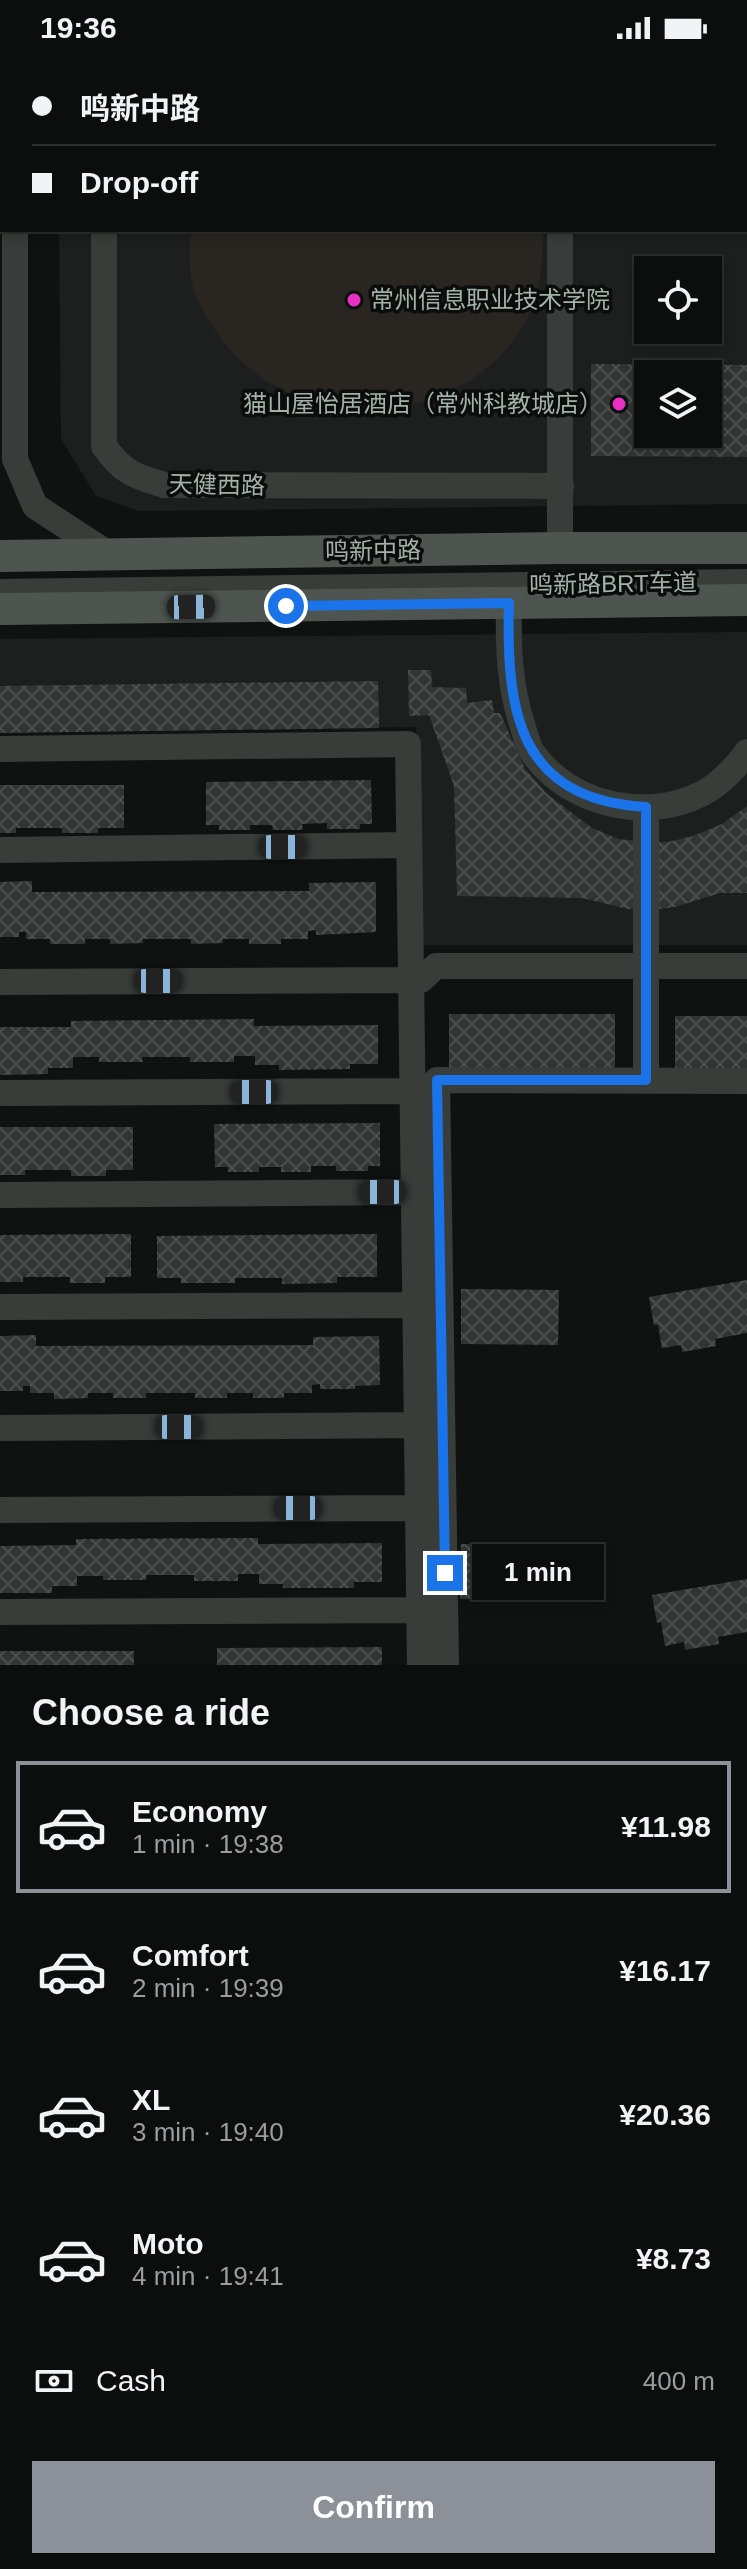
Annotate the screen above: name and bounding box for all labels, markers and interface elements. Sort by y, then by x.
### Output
text: 19:36 [40,11,117,44]
text: 鸣新中路 [80,92,200,125]
text: Drop-off [80,166,198,199]
map controls [634,256,722,448]
button: locate [634,256,722,344]
place label: 常州信息职业技术学院 [370,286,610,313]
marker: 常州信息职业技术学院 [345,291,363,309]
button: layers [634,360,722,448]
place label: 猫山屋怡居酒店（常州科教城店） [243,390,603,417]
marker: 猫山屋怡居酒店（常州科教城店） [610,395,628,413]
street label: 天健西路 [169,470,265,499]
street label: 鸣新中路 [325,536,421,565]
street label: 鸣新路BRT车道 [529,569,697,598]
route start [268,588,304,624]
car [167,595,215,619]
car [259,835,307,859]
car [134,969,182,993]
car [230,1080,278,1104]
car [358,1180,406,1204]
car [155,1415,203,1439]
car [274,1496,322,1520]
callout: 1 min [473,1545,605,1601]
route end [427,1555,463,1591]
text: 1 min [504,1557,572,1587]
text: Choose a ride [32,1692,270,1733]
icon: car [36,1791,108,1863]
text: Economy [132,1795,267,1828]
text: ¥11.98 [621,1810,711,1843]
text: 1 min · 19:38 [132,1829,284,1859]
icon: car [36,1935,108,2007]
text: Comfort [132,1939,249,1972]
text: ¥16.17 [619,1954,711,1987]
text: 2 min · 19:39 [132,1973,284,2003]
icon: car [36,2079,108,2151]
text: XL [132,2083,170,2116]
text: ¥20.36 [619,2098,711,2131]
text: 3 min · 19:40 [132,2117,284,2147]
icon: car [36,2223,108,2295]
text: Moto [132,2227,204,2260]
text: ¥8.73 [636,2242,711,2275]
text: 4 min · 19:41 [132,2261,284,2291]
icon: cash [32,2359,76,2403]
text: Cash [96,2364,166,2397]
text: 400 m [643,2366,715,2396]
button: Confirm [32,2461,715,2553]

